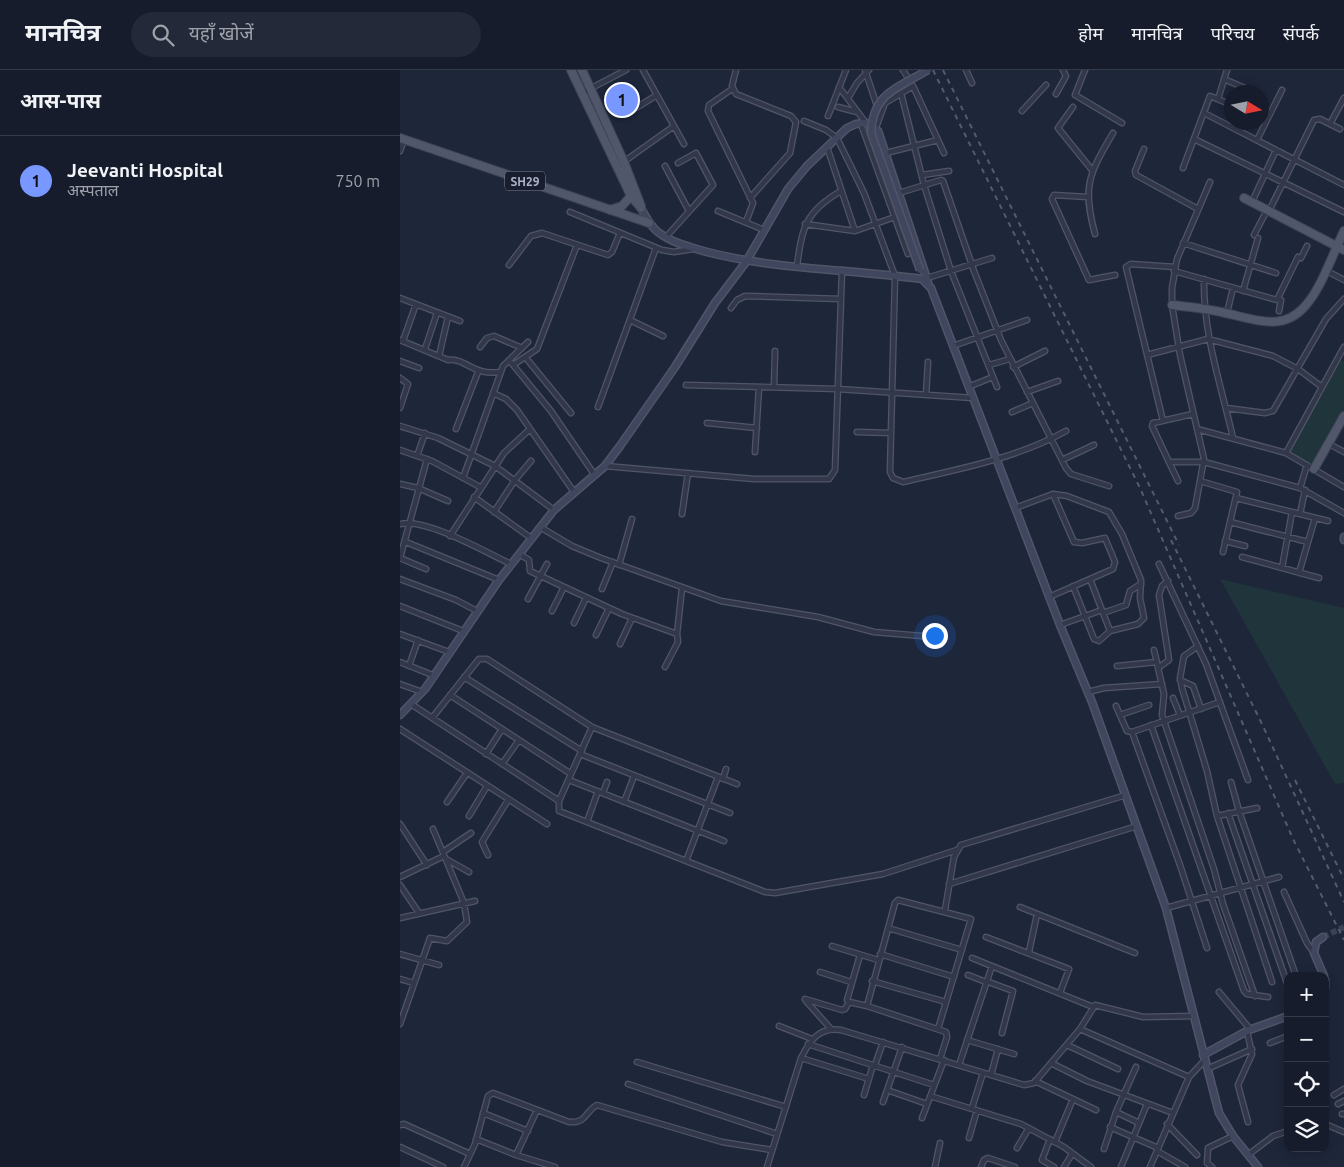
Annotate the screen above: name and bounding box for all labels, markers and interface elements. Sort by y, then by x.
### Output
search box [131,12,481,57]
text: मानचित्र [25,19,101,46]
icon: search [149,21,177,49]
text: यहाँ खोजें [189,22,254,44]
text: होम [1078,23,1103,43]
text: मानचित्र [1131,23,1183,43]
text: परिचय [1211,23,1255,43]
text: संपर्क [1283,23,1319,43]
pin: 1 [606,81,638,119]
north arrow [1224,85,1269,130]
text: आस-पास [20,88,101,112]
text: Jeevanti Hospital [67,159,223,181]
text: 1 [31,172,41,190]
text: 750 m [335,172,380,190]
road number: SH29 [505,172,545,190]
text: अस्पताल [67,181,119,199]
your location [922,623,948,649]
map controls [1284,972,1329,1152]
button: + [1284,972,1329,1017]
button: − [1284,1017,1329,1062]
button: locate [1284,1062,1329,1107]
button: layers [1284,1107,1329,1152]

